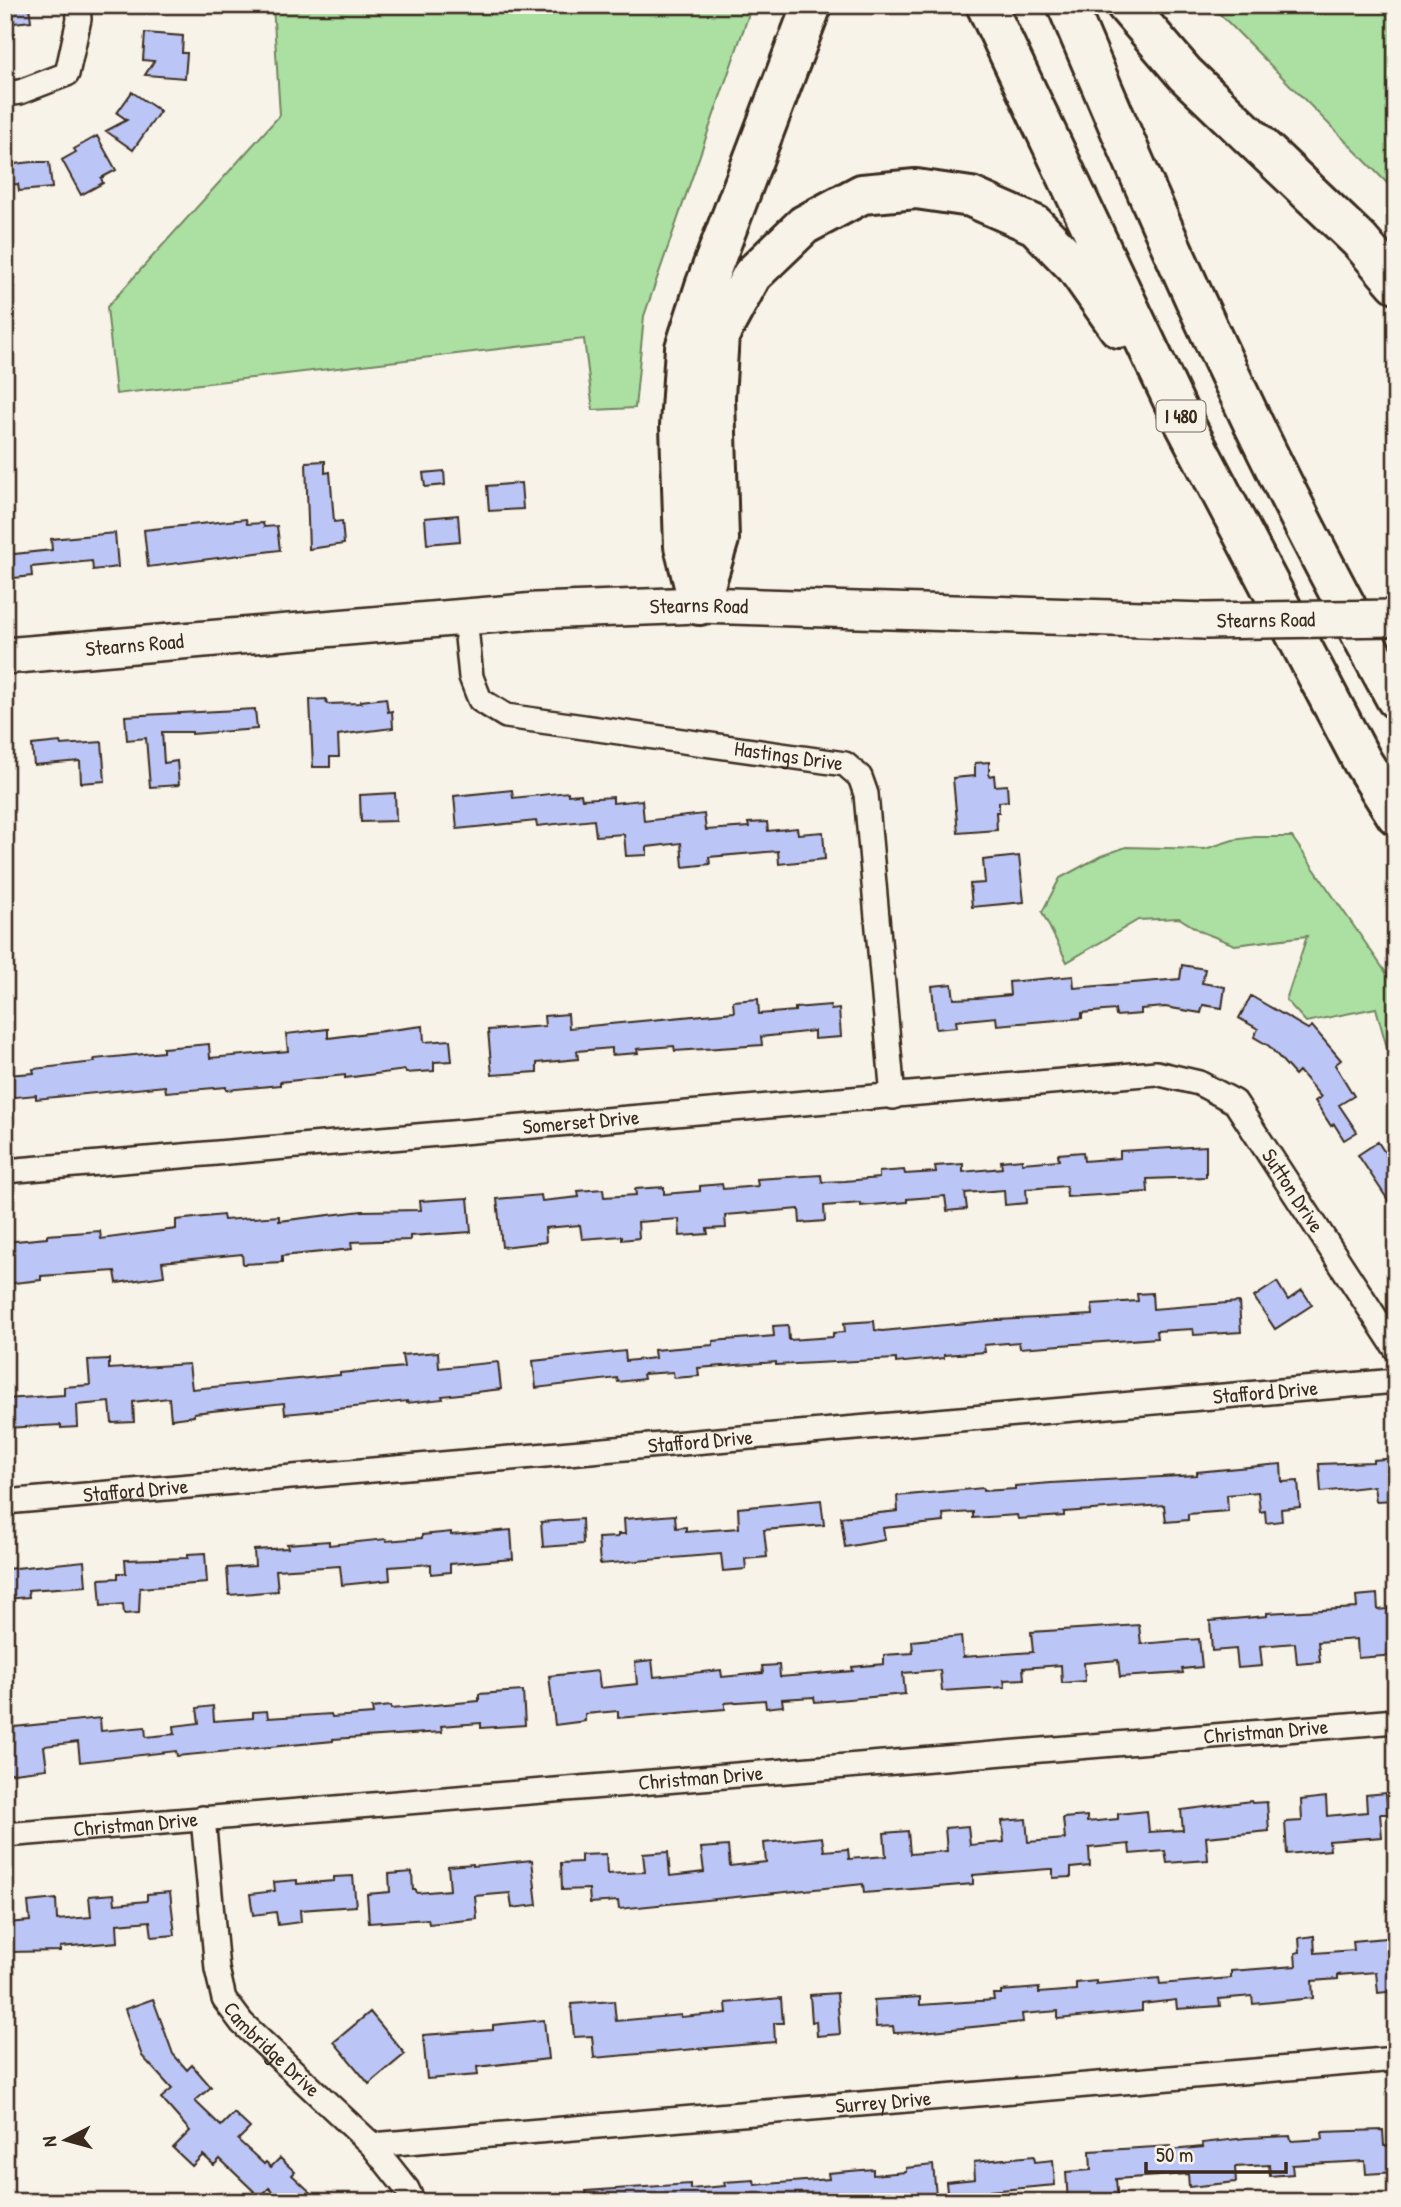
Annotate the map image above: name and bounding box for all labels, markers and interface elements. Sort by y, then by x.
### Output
road number: I 480 [1156,400,1206,432]
street label: Stearns Road [649,590,749,621]
street label: Stearns Road [1217,604,1315,635]
street label: Stearns Road [84,626,185,663]
street label: Hastings Drive [732,733,845,778]
street label: Somerset Drive [521,1102,640,1141]
street label: Sutton Drive [1255,1143,1331,1238]
street label: Stafford Drive [1211,1373,1319,1411]
street label: Stafford Drive [647,1422,754,1460]
street label: Stafford Drive [82,1471,189,1509]
street label: Christman Drive [1202,1712,1329,1751]
street label: Christman Drive [637,1758,764,1797]
street label: Christman Drive [72,1804,199,1843]
street label: Cambridge Drive [217,1995,327,2103]
street label: Surrey Drive [834,2083,932,2120]
north arrow [32,2106,102,2176]
scale bar [1146,2130,1286,2174]
text: N [36,2135,63,2148]
text: 50 m [1156,2140,1193,2169]

